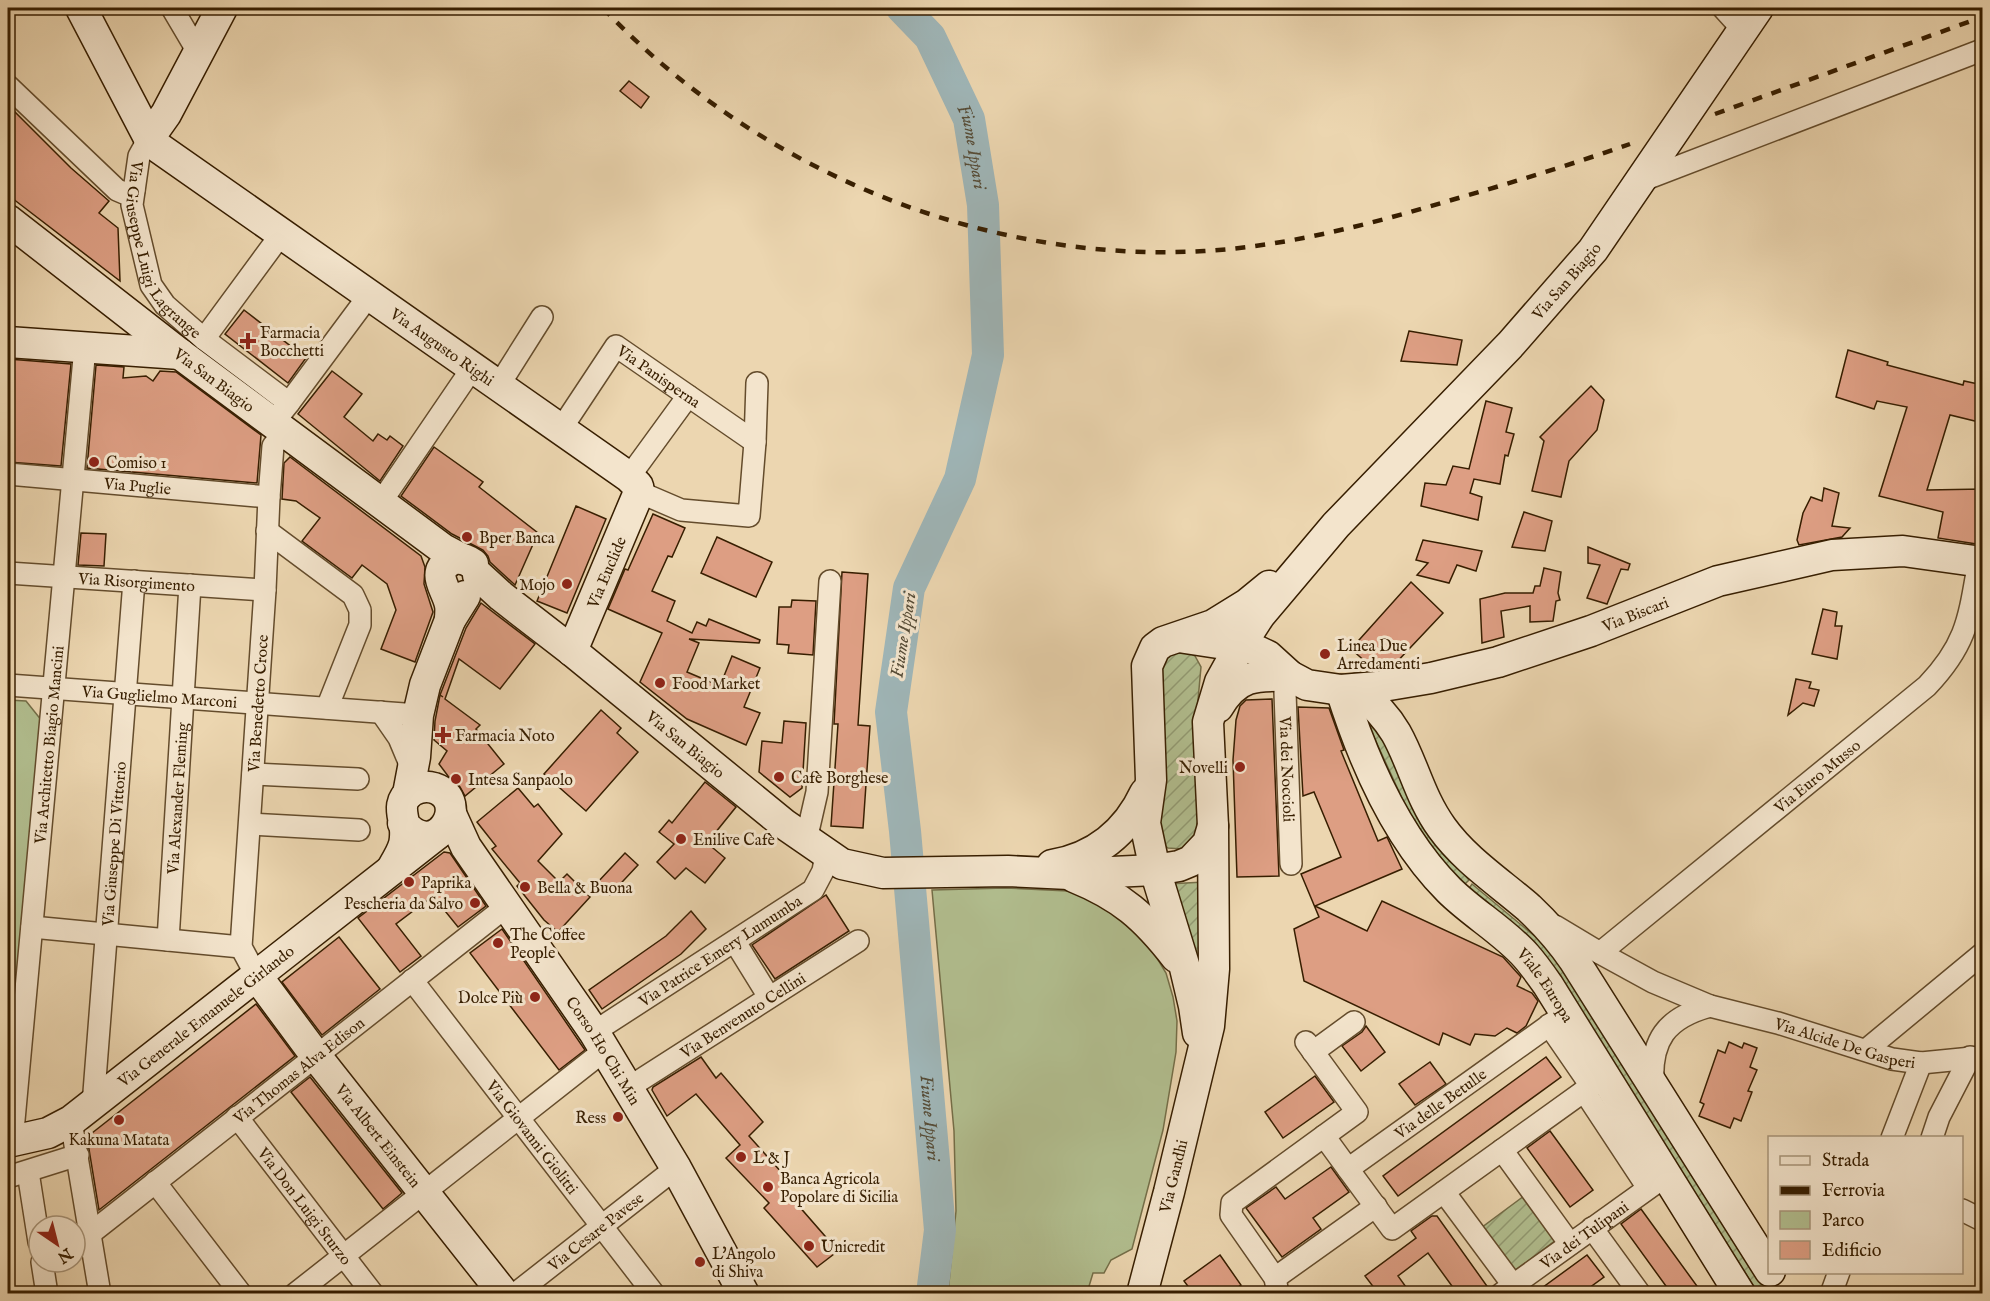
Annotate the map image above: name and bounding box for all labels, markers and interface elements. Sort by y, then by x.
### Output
water label: Fiume Ippari [951,101,991,193]
street label: Via Giuseppe Luigi Lagrange [120,159,204,344]
street label: Via San Biagio [1528,239,1607,325]
street label: Via Augusto Righi [385,304,497,391]
place label: Farmacia Bocchetti [260,324,324,362]
marker: Farmacia Bocchetti [241,334,255,348]
street label: Via Panisperna [612,341,704,413]
street label: Via San Biagio [168,344,258,418]
place label: Comiso 1 [106,454,166,474]
marker: Comiso 1 [87,455,101,469]
street label: Via Puglie [102,474,172,500]
place label: Bper Banca [479,529,555,549]
marker: Bper Banca [460,530,474,544]
street label: Via Euclide [583,534,632,613]
street label: Via Risorgimento [77,570,196,597]
place label: Mojo [519,576,555,596]
marker: Mojo [560,577,574,591]
water label: Fiume Ippari [886,589,923,680]
street label: Via Biscari [1599,593,1672,638]
street label: Via Benedetto Croce [245,634,274,774]
place label: Linea Due Arredamenti [1336,637,1420,675]
street label: Via Architetto Biagio Mancini [31,645,70,846]
marker: Linea Due Arredamenti [1318,647,1332,661]
place label: Food Market [672,675,761,695]
marker: Food Market [653,676,667,690]
street label: Via Guglielmo Marconi [80,682,238,714]
street label: Via San Biagio [641,707,728,784]
street label: Via dei Noccioli [1274,715,1298,823]
street label: Via Alexander Fleming [164,722,193,876]
place label: Farmacia Noto [455,727,555,747]
marker: Farmacia Noto [436,728,450,742]
street label: Via Euro Musso [1770,736,1866,819]
place label: Novelli [1179,759,1228,779]
marker: Novelli [1233,760,1247,774]
street label: Via Giuseppe Di Vittorio [99,761,132,928]
place label: Cafè Borghese [791,769,888,789]
marker: Cafè Borghese [772,770,786,784]
place label: Intesa Sanpaolo [468,771,573,791]
marker: Intesa Sanpaolo [449,772,463,786]
place label: Enilive Cafè [693,831,775,851]
marker: Enilive Cafè [674,832,688,846]
place label: Paprika [421,874,471,894]
marker: Paprika [402,875,416,889]
place label: Bella & Buona [537,879,633,899]
marker: Bella & Buona [518,880,532,894]
street label: Via Patrice Emery Lumumba [635,892,806,1013]
place label: Pescheria da Salvo [344,895,463,915]
marker: Pescheria da Salvo [468,896,482,910]
place label: The Coffee People [510,926,585,964]
marker: The Coffee People [491,936,505,950]
street label: Via Generale Emanuele Girlando [114,942,299,1093]
street label: Viale Europa [1511,944,1577,1027]
street label: Via Benvenuto Cellini [676,969,810,1064]
place label: Dolce Più [458,989,523,1009]
marker: Dolce Più [528,990,542,1004]
street label: Corso Ho Chi Min [560,993,644,1110]
street label: Via Thomas Alva Edison [229,1013,370,1130]
street label: Via Alcide De Gasperi [1771,1014,1916,1074]
street label: Via delle Betulle [1391,1065,1491,1145]
water label: Fiume Ippari [913,1074,944,1164]
street label: Via Giovanni Giolitti [480,1076,582,1199]
street label: Via Albert Einstein [330,1080,424,1193]
place label: Ress [575,1109,606,1129]
marker: Ress [611,1110,625,1124]
marker: Kakuna Matata [112,1113,126,1127]
place label: Kakuna Matata [68,1131,170,1151]
legend [1768,1136,1963,1274]
street label: Via Gandhi [1156,1138,1193,1216]
street label: Via Don Luigi Sturzo [252,1143,355,1270]
place label: L & J [753,1149,790,1169]
marker: L & J [734,1150,748,1164]
text: Strada [1822,1150,1869,1173]
place label: Banca Agricola Popolare di Sicilia [780,1170,898,1208]
marker: Banca Agricola Popolare di Sicilia [761,1180,775,1194]
text: Ferrovia [1822,1180,1885,1203]
street label: Via Cesare Pavese [544,1189,649,1277]
street label: Via dei Tulipani [1536,1198,1633,1275]
text: Parco [1822,1210,1864,1233]
north arrow [27,1214,87,1274]
place label: Unicredit [821,1238,886,1258]
marker: Unicredit [802,1239,816,1253]
text: Edificio [1822,1240,1882,1263]
text: N [53,1242,77,1267]
place label: L'Angolo di Shiva [712,1245,776,1283]
marker: L'Angolo di Shiva [693,1255,707,1269]

